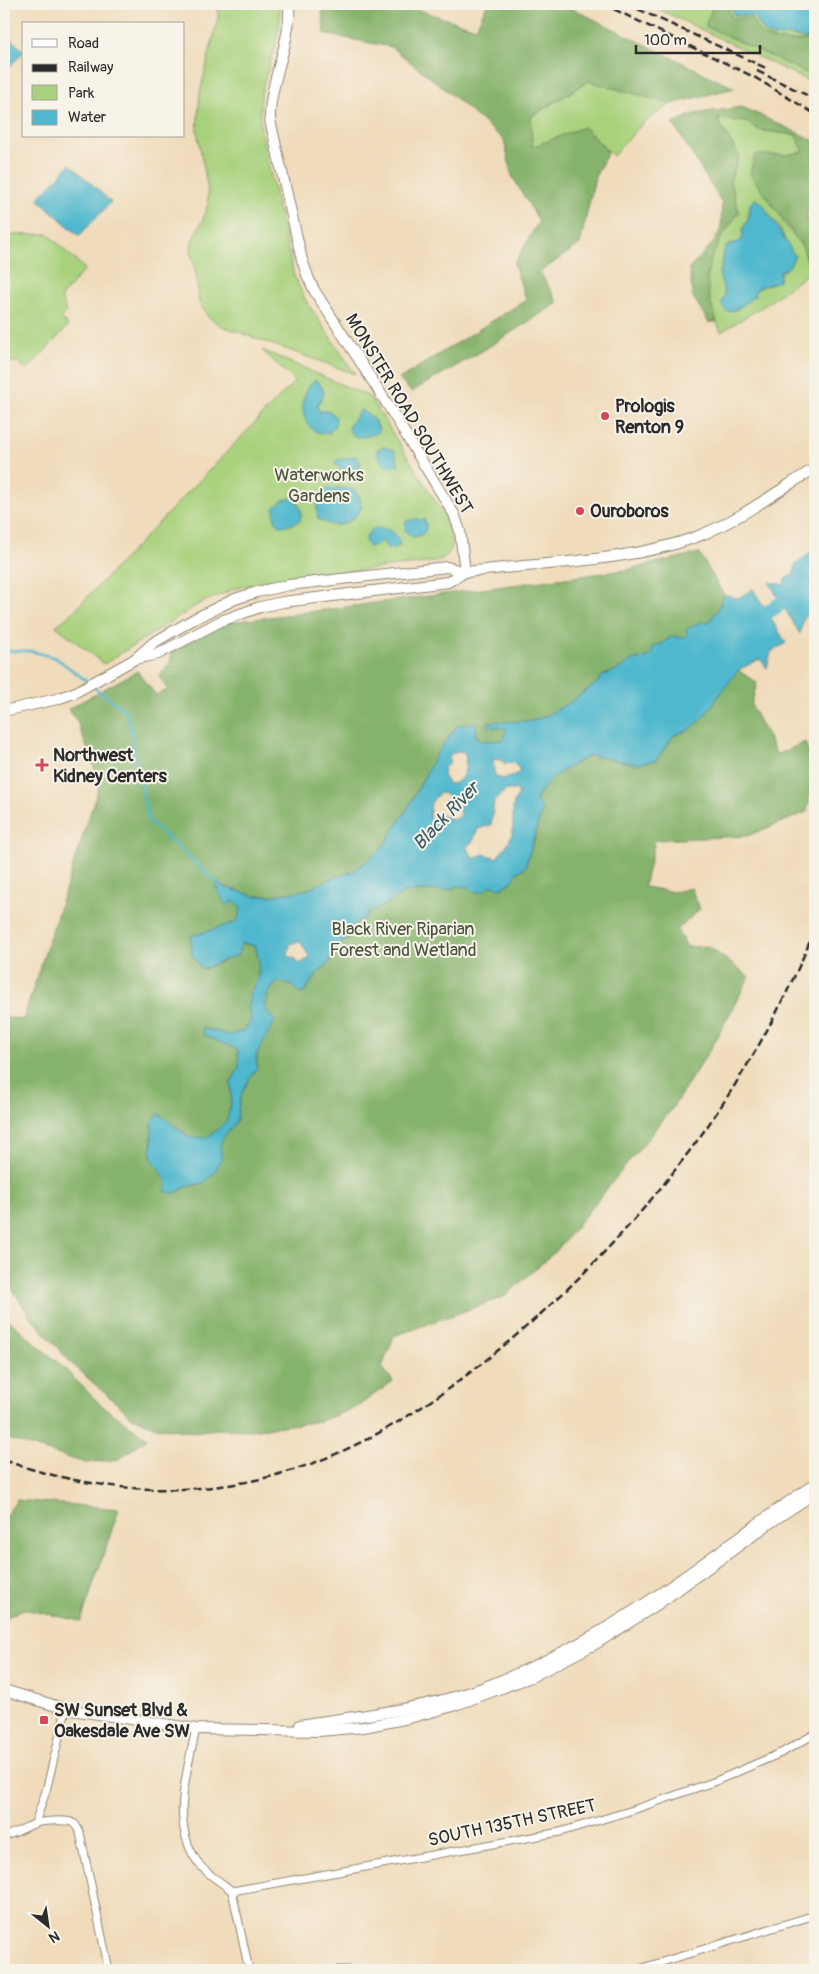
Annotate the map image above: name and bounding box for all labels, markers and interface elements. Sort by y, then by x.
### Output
legend [22,22,185,138]
scale bar [636,22,760,54]
text: 100 m [644,31,687,50]
text: Road [68,34,99,53]
text: Railway [68,58,114,77]
text: Park [68,84,95,103]
text: Water [68,108,107,127]
street label: MONSTER ROAD SOUTHWEST [340,310,478,518]
place label: Prologis Renton 9 [615,395,684,439]
marker: Prologis Renton 9 [599,410,611,422]
park label: Waterworks Gardens [274,464,364,508]
place label: Ouroboros [590,500,669,523]
marker: Ouroboros [574,505,586,517]
place label: Northwest Kidney Centers [53,744,168,788]
marker: Northwest Kidney Centers [35,758,49,772]
water label: Black River [408,775,486,855]
park label: Black River Riparian Forest and Wetland [329,918,477,962]
place label: SW Sunset Blvd & Oakesdale Ave SW [54,1699,190,1743]
marker: SW Sunset Blvd & Oakesdale Ave SW [38,1714,50,1726]
street label: SOUTH 135TH STREET [426,1794,598,1852]
north arrow [22,1902,72,1952]
text: N [46,1927,63,1947]

